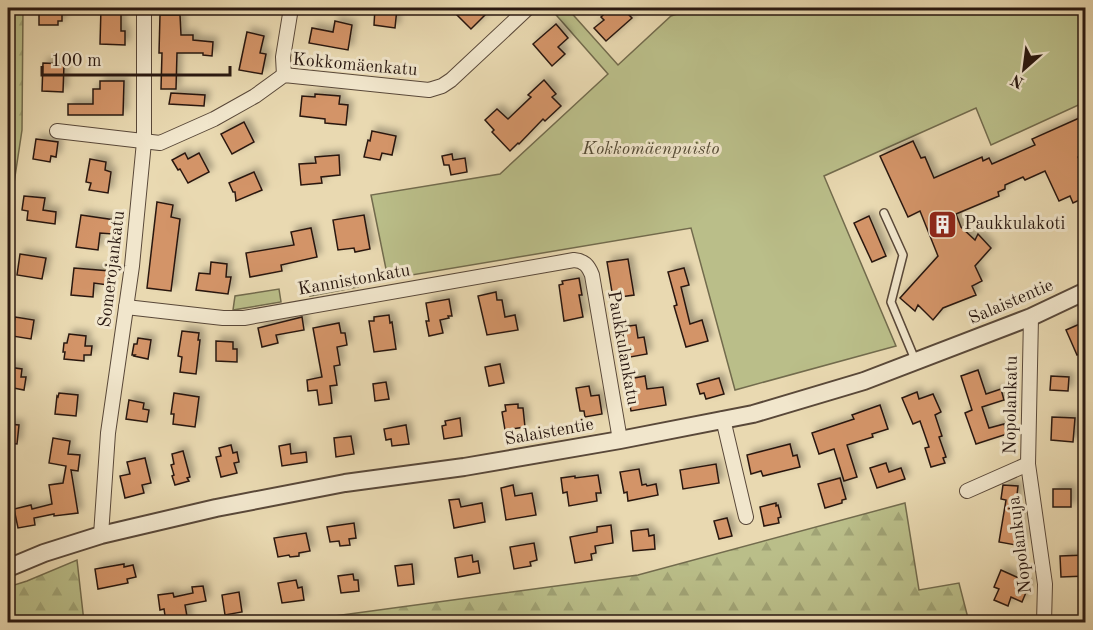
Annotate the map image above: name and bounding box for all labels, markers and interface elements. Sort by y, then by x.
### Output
scale bar [42,39,230,77]
north arrow [994,39,1054,99]
street label: Kokkomäenkatu [292,51,419,79]
text: 100 m [51,52,102,70]
text: N [1008,70,1027,90]
park label: Kokkomäenpuisto [581,140,720,158]
building icon: Paukkulakoti [927,208,959,240]
street label: Somerojankatu [96,209,128,328]
place label: Paukkulakoti [964,215,1066,233]
street label: Kannistonkatu [296,261,412,299]
street label: Salaistentie [966,276,1056,328]
street label: Paukkulankatu [604,289,642,407]
street label: Nopolankatu [1001,355,1021,454]
street label: Salaistentie [503,415,595,449]
street label: Nopolankuja [1005,495,1035,595]

